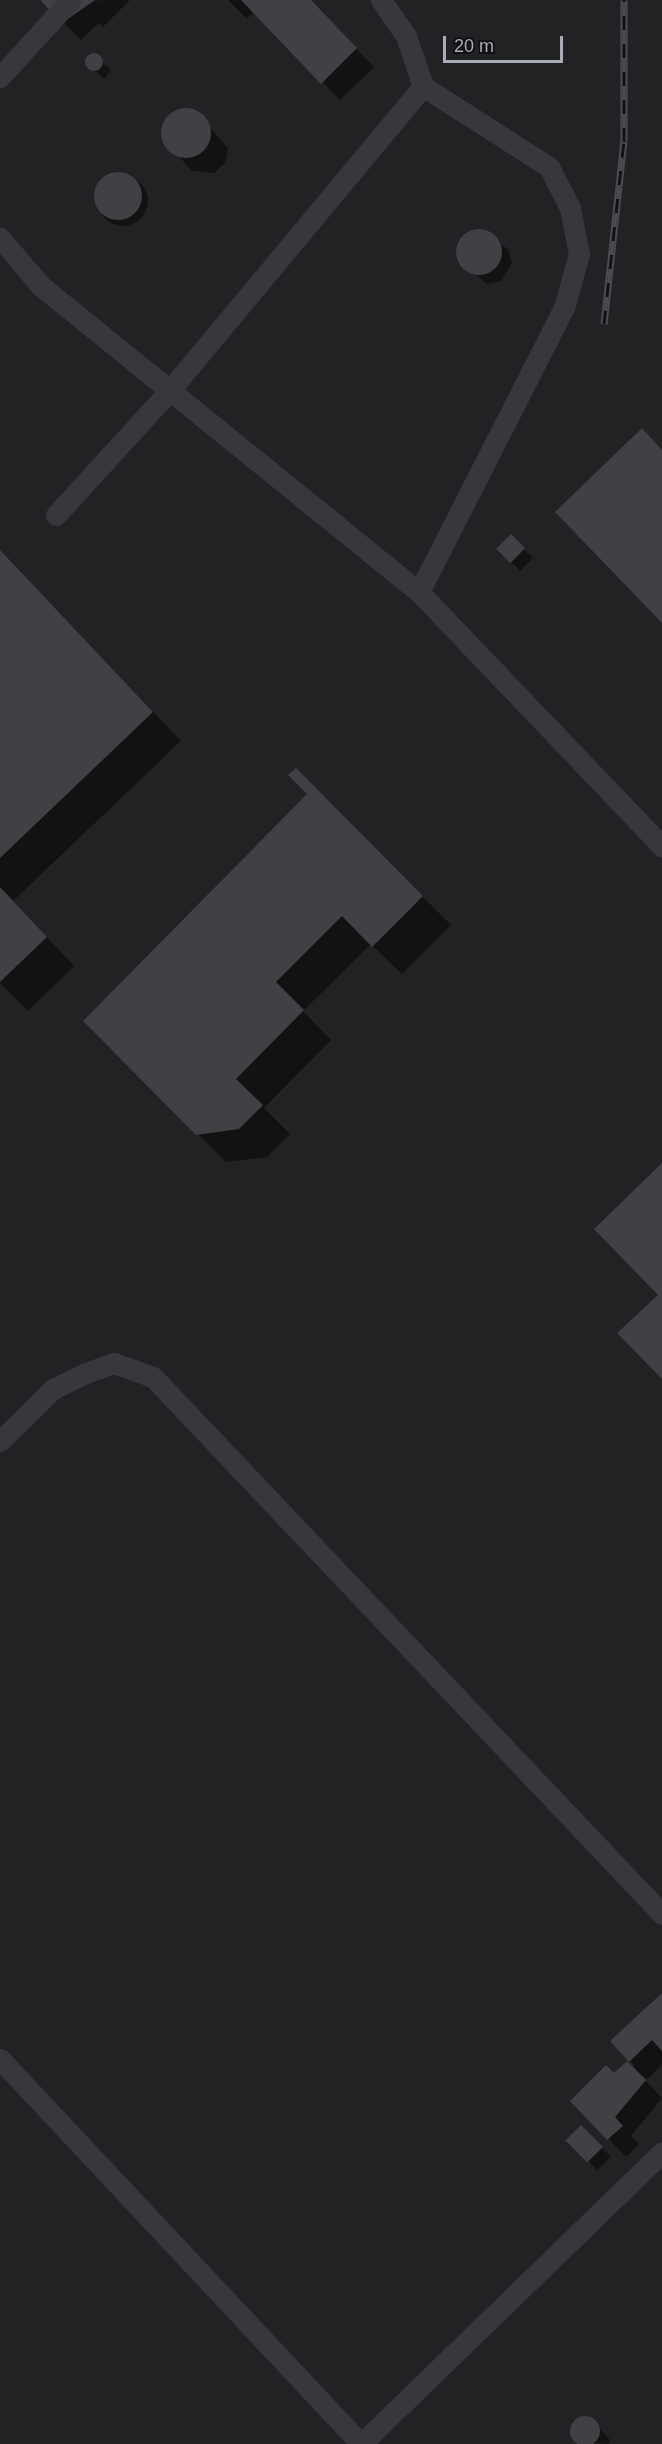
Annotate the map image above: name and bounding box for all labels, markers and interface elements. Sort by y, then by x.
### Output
scale bar [446,24,566,62]
text: 20 m [454,36,494,56]

